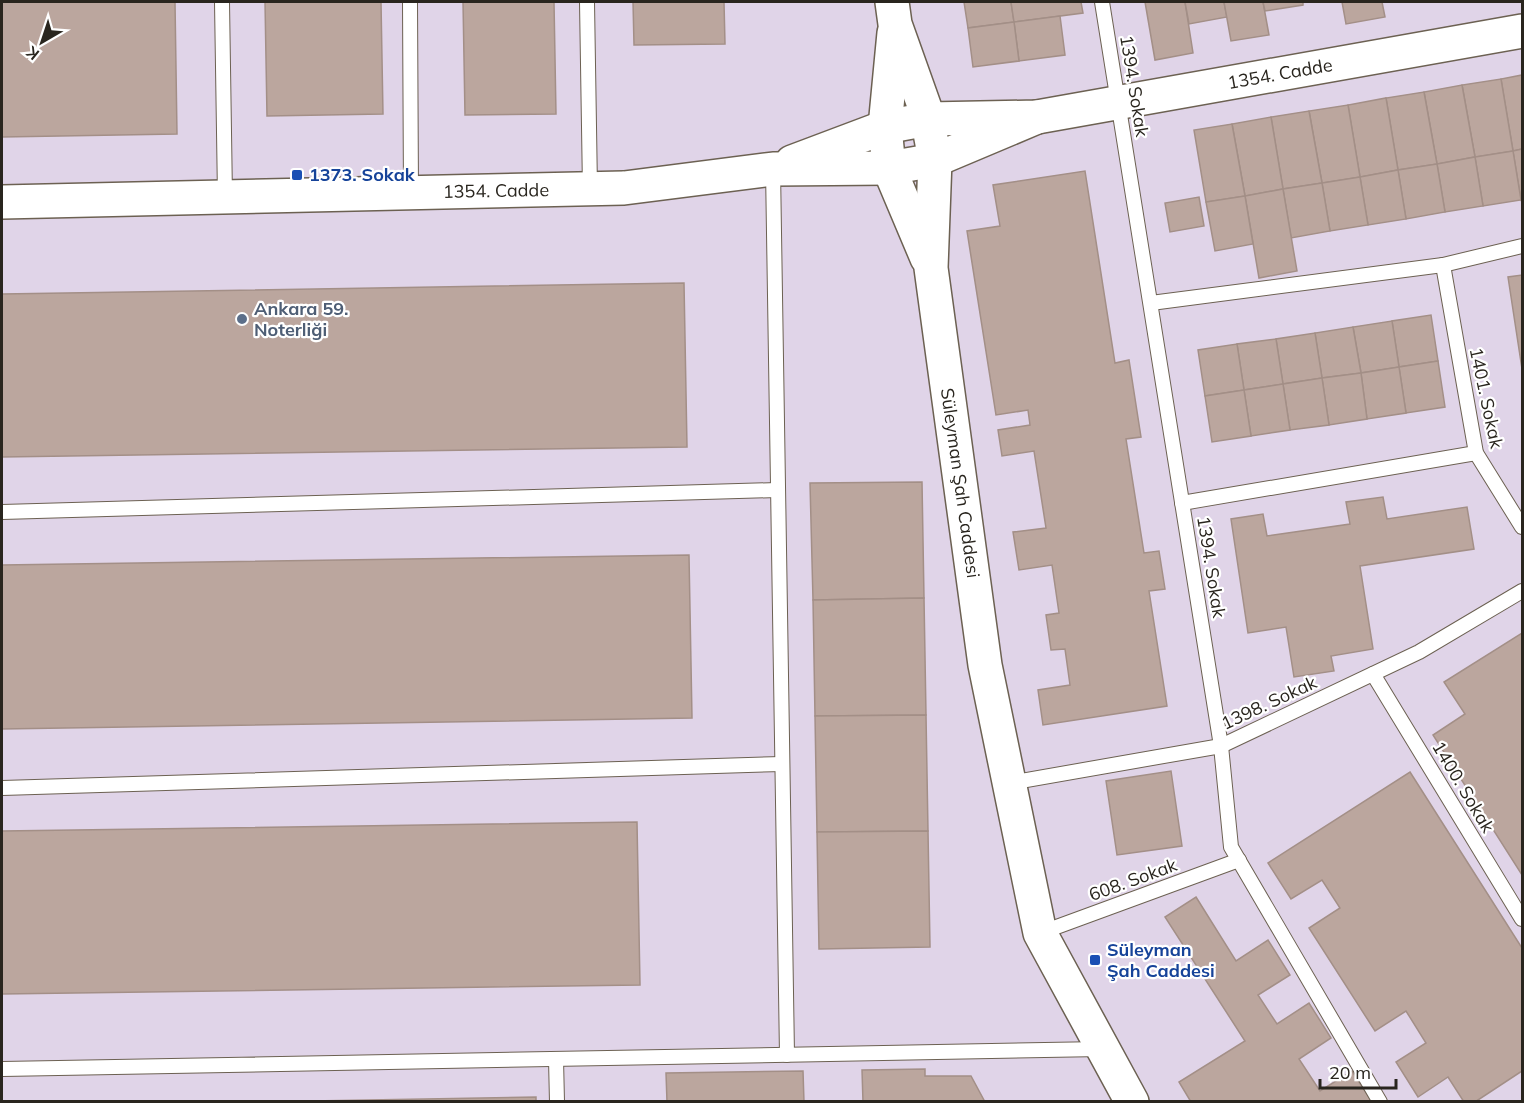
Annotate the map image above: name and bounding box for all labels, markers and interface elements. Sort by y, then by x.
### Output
north arrow [12,12,72,72]
street label: 1394. Sokak [1115,33,1154,139]
text: K [21,42,43,65]
street label: 1354. Cadde [1226,53,1334,94]
place label: 1373. Sokak [309,163,416,186]
marker: 1373. Sokak [290,168,304,182]
street label: 1354. Cadde [443,178,549,203]
place label: Ankara 59. Noterliği [254,297,349,341]
marker: Ankara 59. Noterliği [235,312,249,326]
street label: 1401. Sokak [1465,345,1509,451]
street label: Süleyman Şah Caddesi [936,386,985,579]
street label: 1394. Sokak [1192,514,1231,620]
street label: 1398. Sokak [1217,670,1321,735]
street label: 1400. Sokak [1427,737,1500,837]
street label: 608. Sokak [1086,853,1181,906]
place label: Süleyman Şah Caddesi [1107,938,1215,982]
marker: Süleyman Şah Caddesi [1088,953,1102,967]
scale bar [1320,1052,1396,1090]
text: 20 m [1329,1061,1371,1084]

